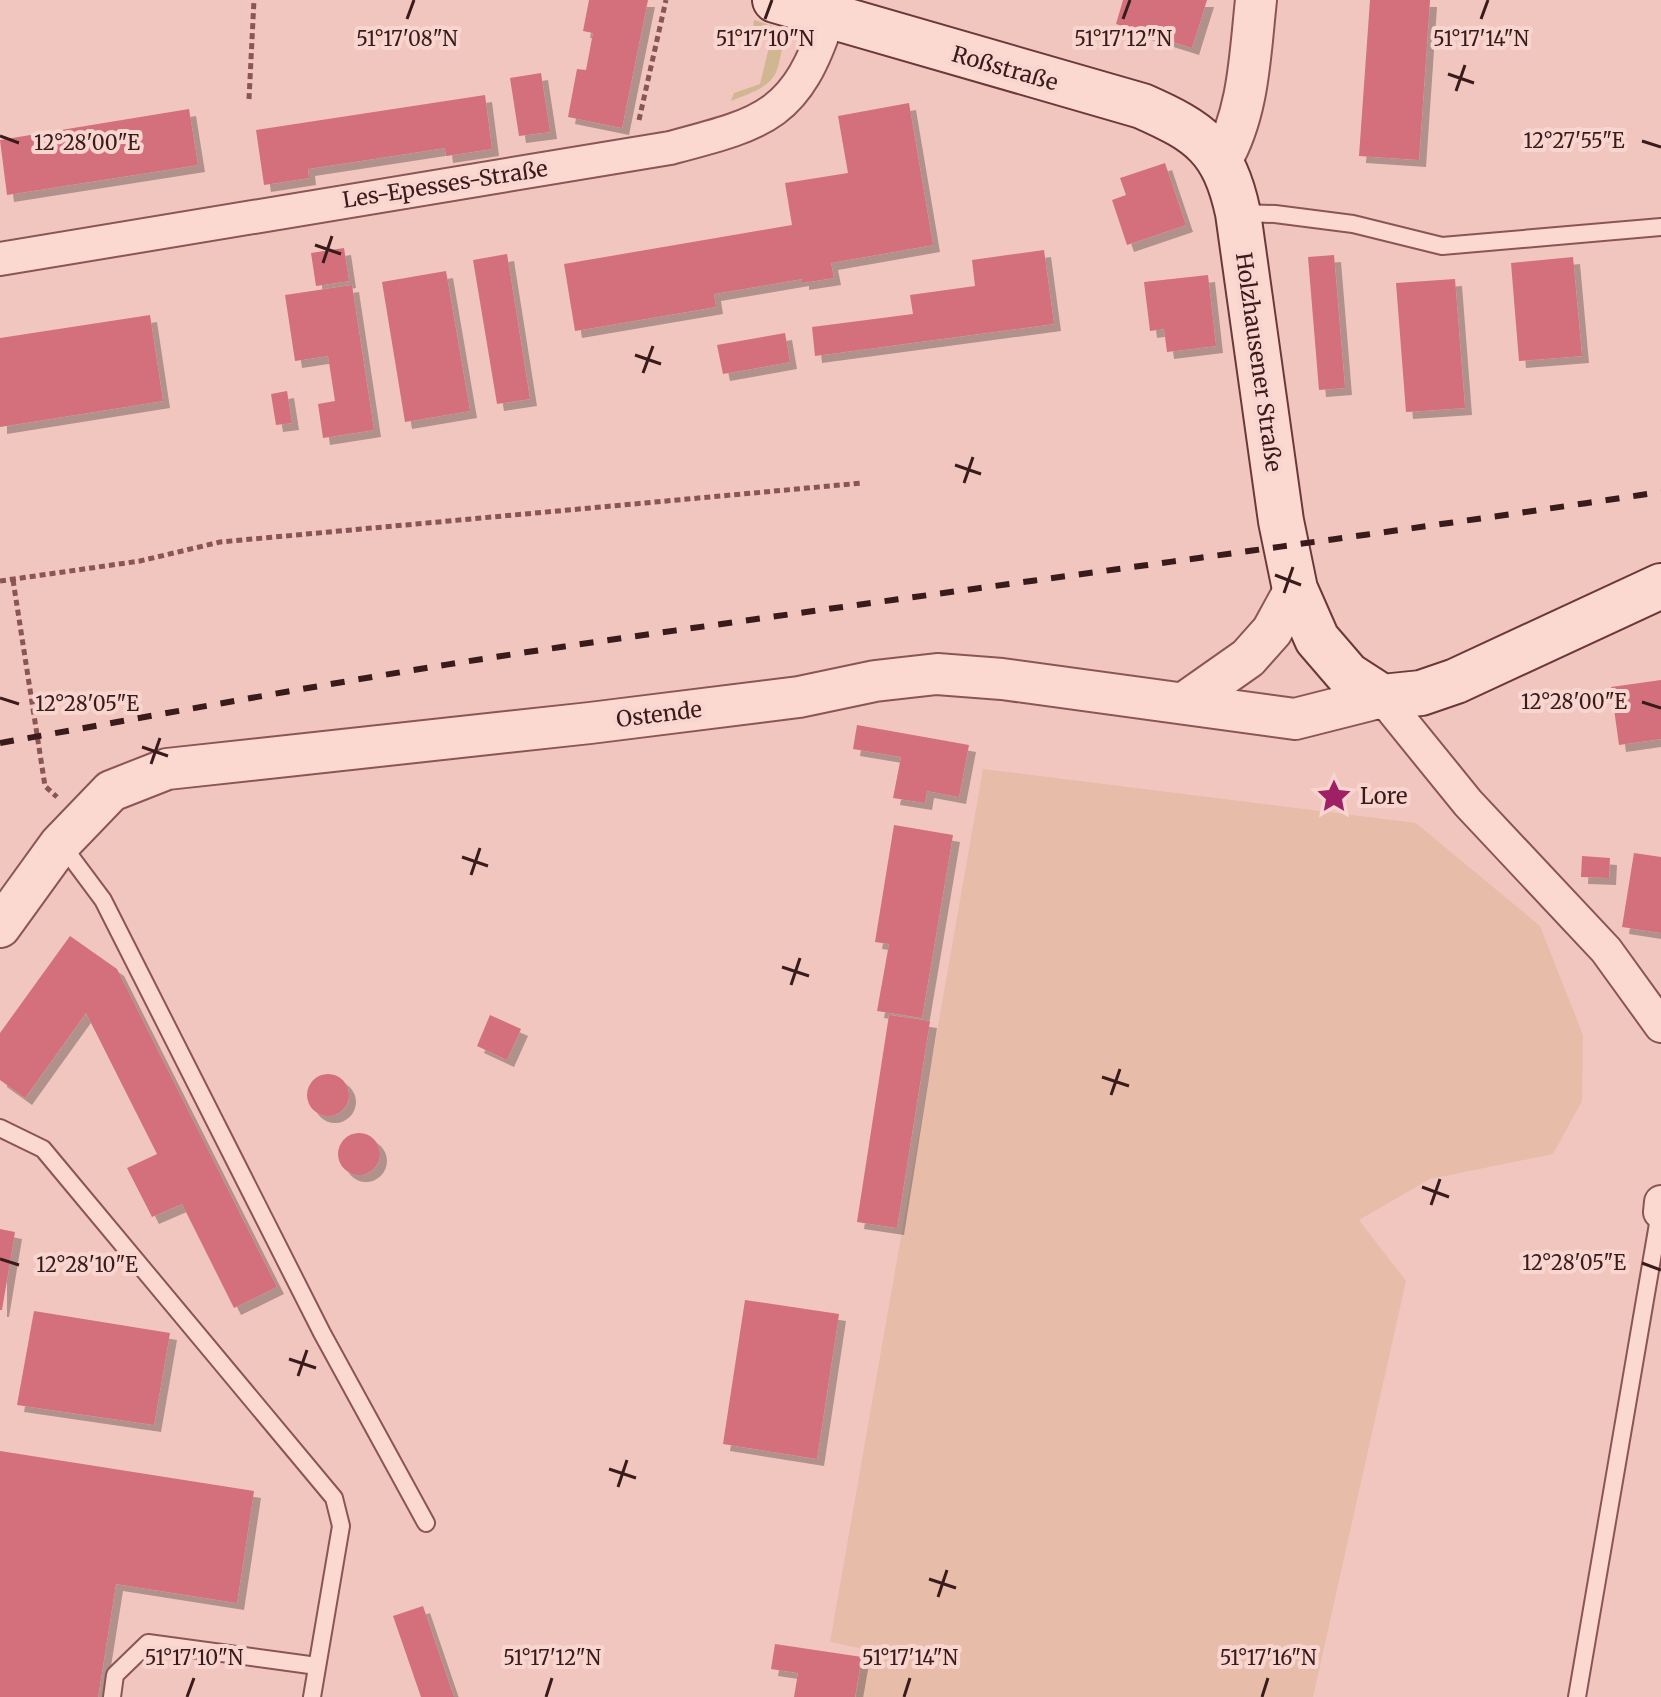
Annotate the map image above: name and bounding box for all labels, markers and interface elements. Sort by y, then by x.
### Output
text: 51°17'08"N [356,26,458,51]
text: 51°17'10"N [716,26,815,51]
text: 51°17'12"N [1074,26,1172,51]
text: 51°17'14"N [1433,26,1529,51]
street label: Roßstraße [949,40,1061,96]
text: 12°27'55"E [1523,128,1625,153]
text: 12°28'00"E [34,130,140,155]
street label: Les-Epesses-Straße [340,154,550,214]
street label: Holzhausener Straße [1230,251,1288,473]
text: 12°28'00"E [1521,689,1627,714]
text: 12°28'05"E [35,691,139,716]
street label: Ostende [615,695,703,733]
place icon: Lore [1315,777,1353,815]
place label: Lore [1360,782,1407,810]
text: 12°28'05"E [1522,1250,1626,1275]
text: 12°28'10"E [36,1252,138,1277]
text: 51°17'10"N [145,1645,244,1670]
text: 51°17'12"N [503,1645,601,1670]
text: 51°17'14"N [862,1645,958,1670]
text: 51°17'16"N [1220,1645,1317,1670]

